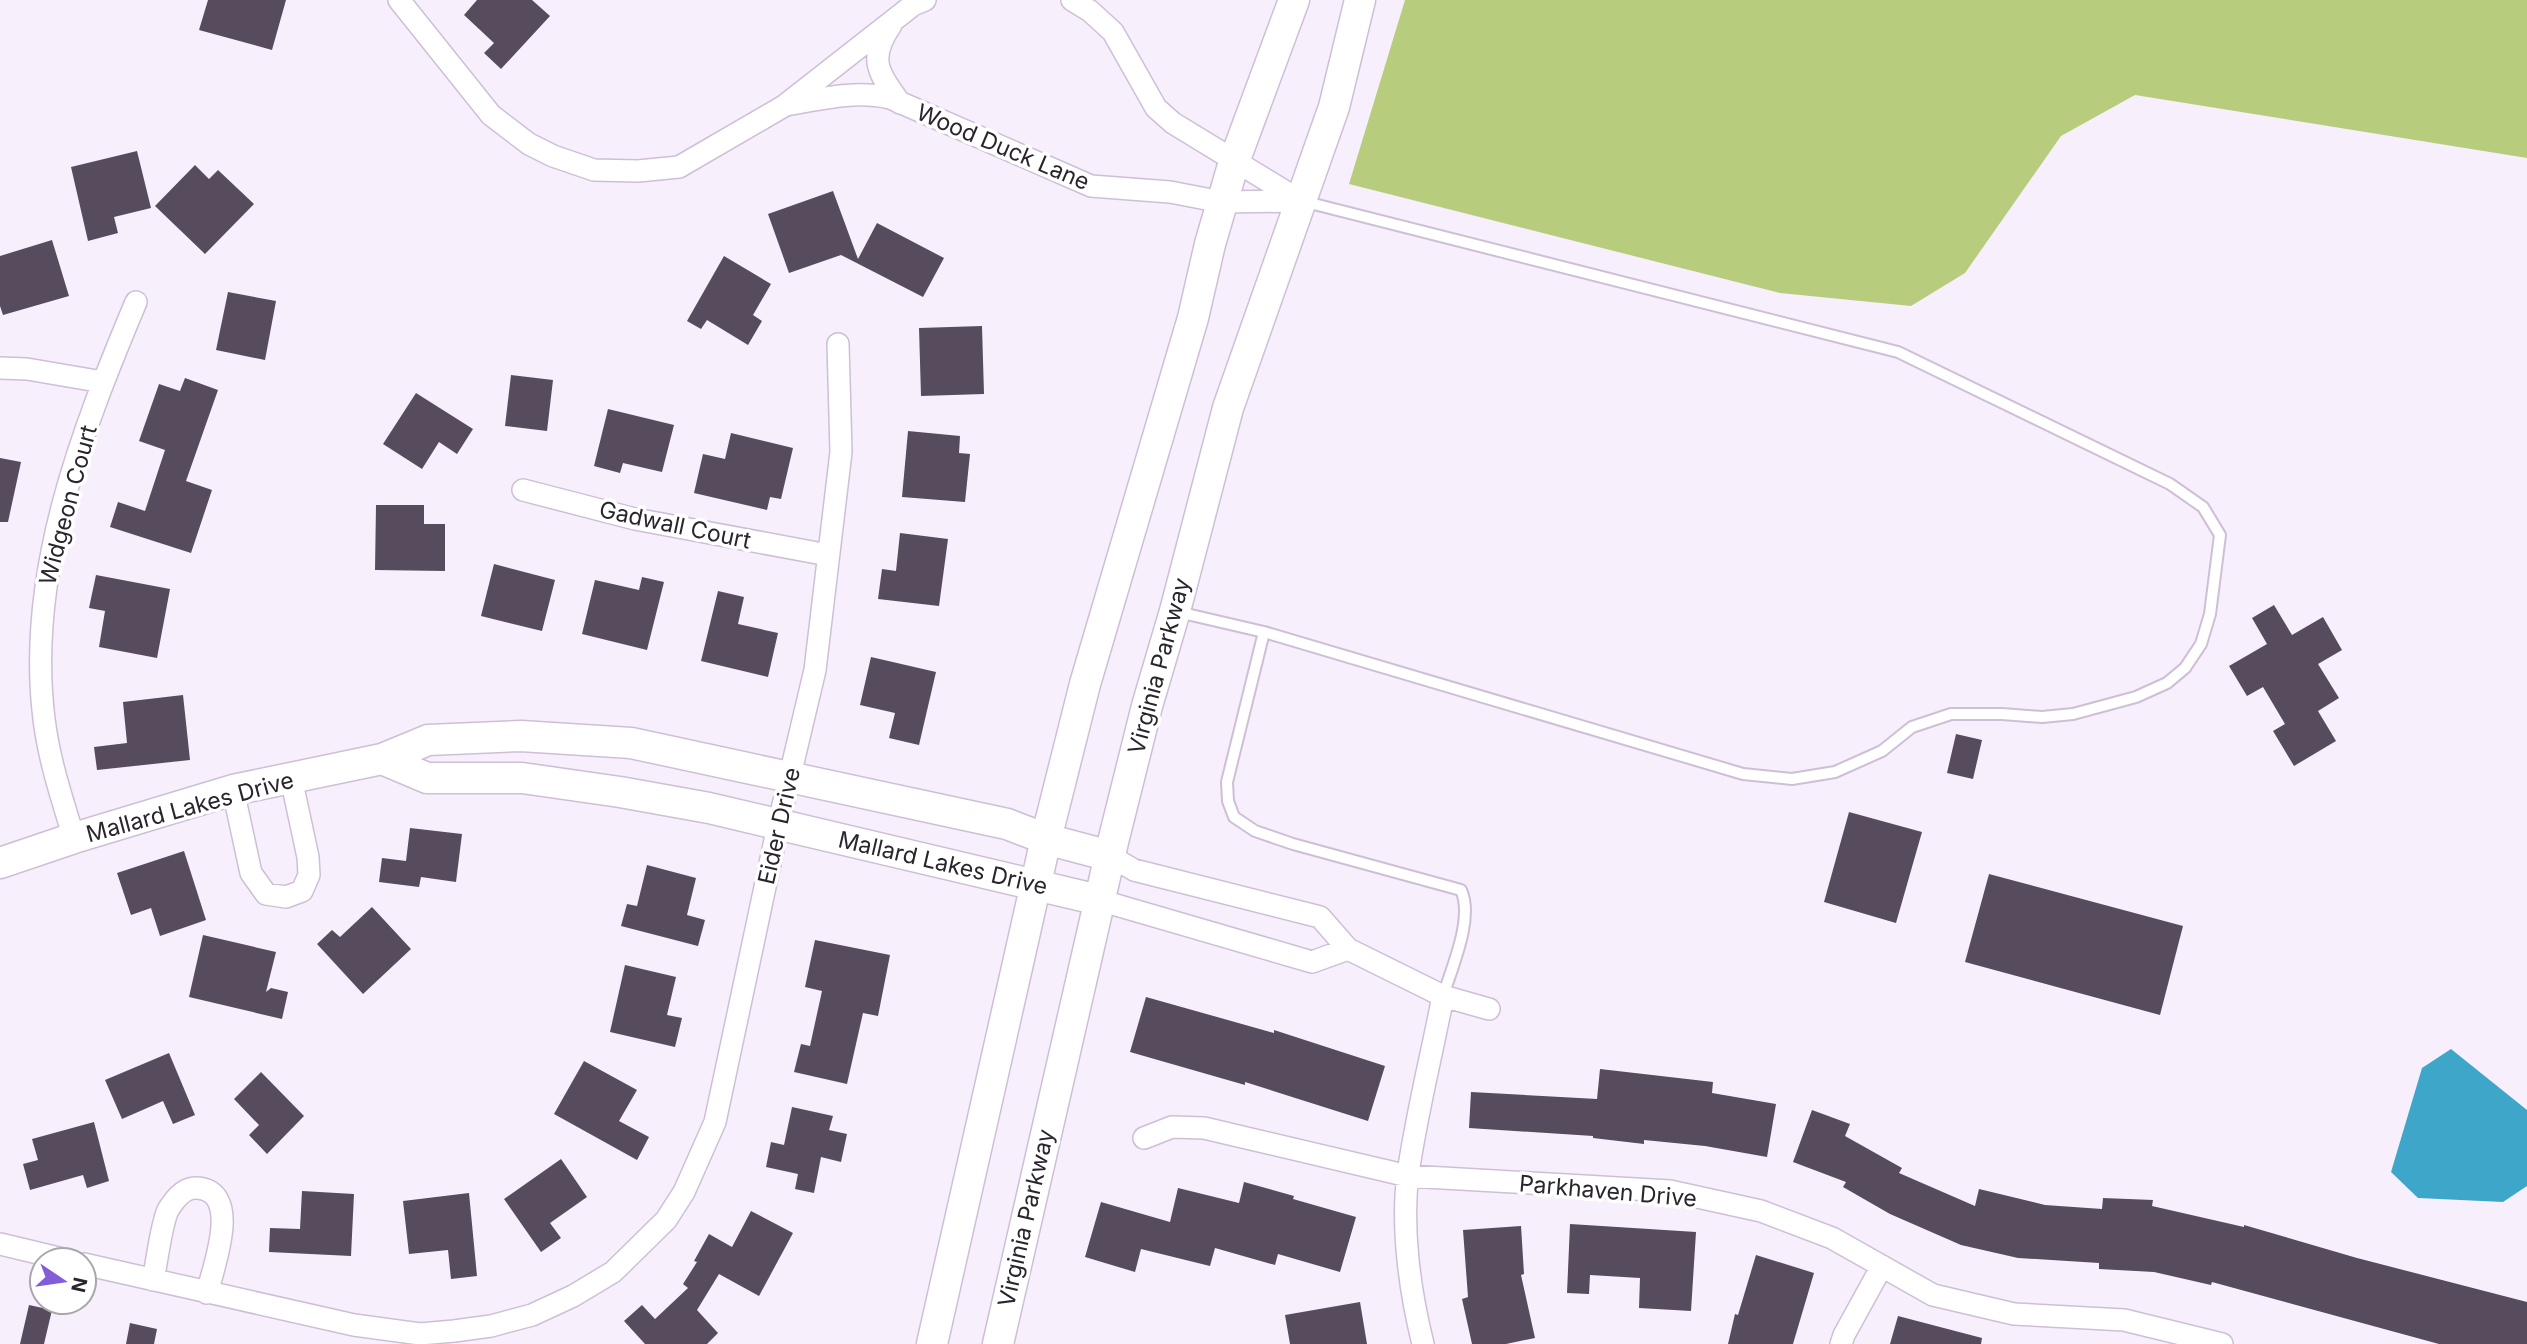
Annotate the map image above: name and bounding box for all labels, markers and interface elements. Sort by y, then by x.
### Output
street label: Wood Duck Lane [912,98,1094,196]
street label: Widgeon Court [33,422,103,588]
street label: Gadwall Court [597,495,754,555]
street label: Virginia Parkway [1122,575,1196,757]
street label: Eider Drive [752,765,806,887]
street label: Mallard Lakes Drive [83,766,297,848]
street label: Mallard Lakes Drive [836,825,1050,901]
street label: Virginia Parkway [992,1126,1060,1310]
street label: Parkhaven Drive [1518,1169,1698,1213]
north arrow [28,1246,98,1316]
text: N [66,1275,92,1294]

